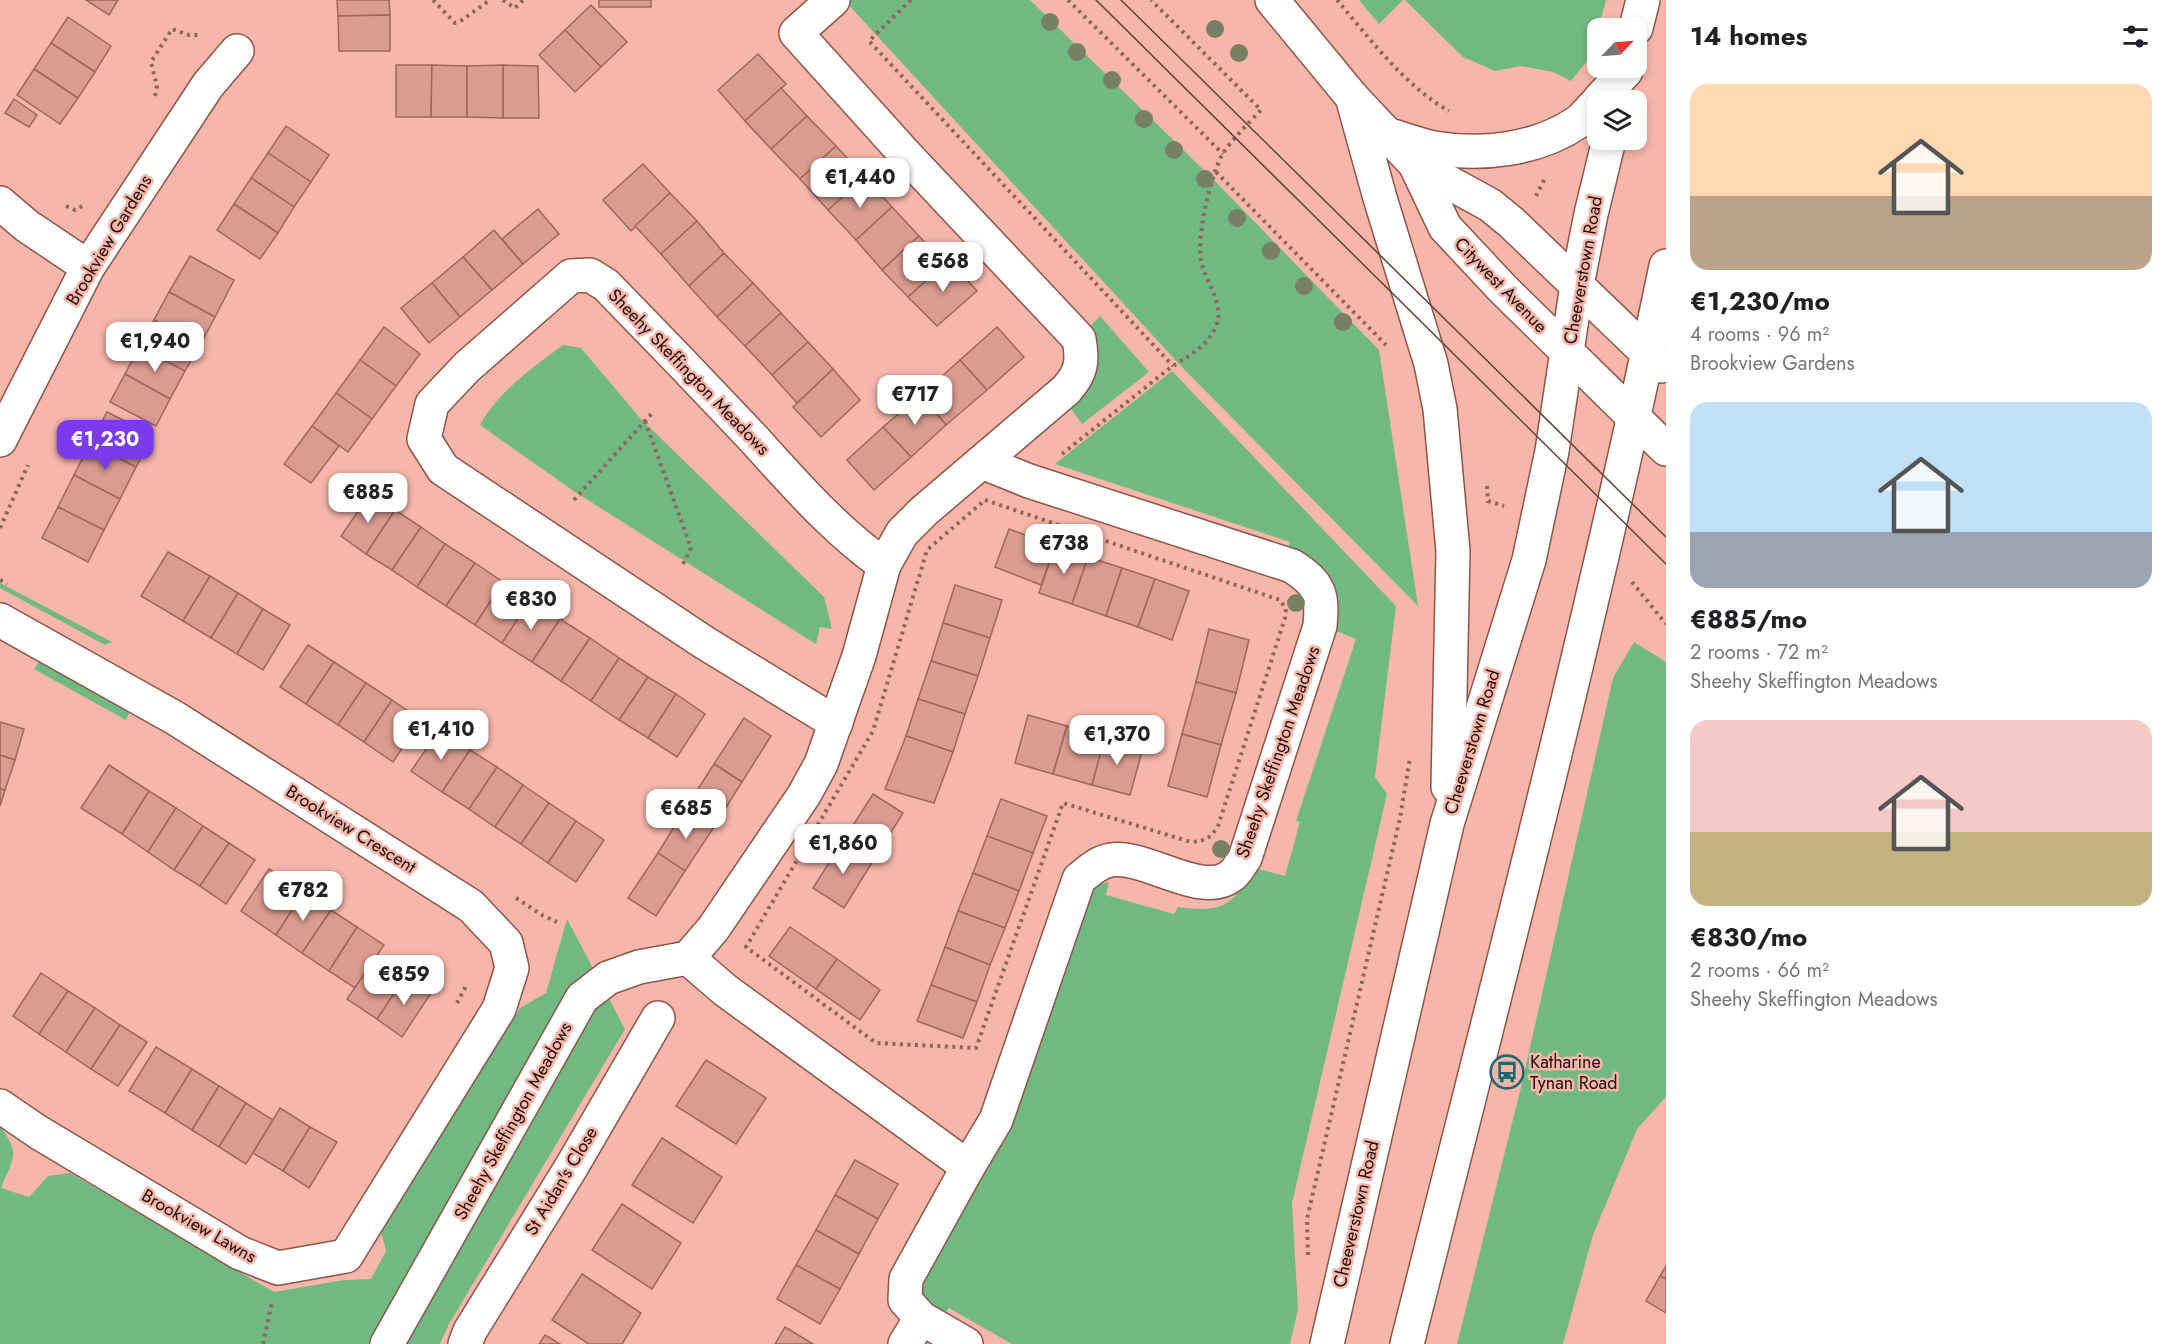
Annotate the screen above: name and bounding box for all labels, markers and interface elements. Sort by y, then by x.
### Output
text: 14 homes [1690,17,1807,55]
north arrow [1587,18,1647,78]
map controls [1587,18,1647,150]
icon: filters [2119,20,2152,53]
button: layers [1587,90,1647,150]
icon: home [1867,123,1975,231]
pin: €1,440 [811,158,909,209]
text: €1,440 [825,163,895,192]
street label: Brookview Gardens [60,170,158,310]
street label: Cheeverstown Road [1557,194,1609,346]
street label: Citywest Avenue [1449,231,1553,339]
pin: €568 [907,242,979,293]
text: €568 [917,247,969,276]
text: €1,230/mo [1690,282,1830,320]
street label: Sheehy Skeffington Meadows [602,283,776,461]
text: 4 rooms · 96 m² [1690,320,1829,349]
pin: €1,940 [106,322,204,373]
text: €1,940 [120,327,190,356]
text: Brookview Gardens [1690,349,1855,378]
pin: €717 [879,375,951,426]
text: €717 [891,380,939,409]
pin: €1,230 [56,420,154,471]
text: €1,230 [71,425,139,454]
icon: home [1867,441,1975,549]
pin: €885 [332,473,404,524]
text: €885 [342,478,394,507]
pin: €738 [1028,524,1100,575]
text: €738 [1039,529,1089,558]
pin: €830 [495,580,567,631]
text: €830 [505,585,557,614]
text: €885/mo [1690,600,1807,638]
text: 2 rooms · 72 m² [1690,638,1828,667]
street label: Sheehy Skeffington Meadows [1229,642,1327,862]
street label: Cheeverstown Road [1438,666,1506,818]
text: Sheehy Skeffington Meadows [1690,667,1938,696]
pin: €1,410 [392,710,490,761]
text: €1,410 [407,715,475,744]
pin: €1,370 [1068,715,1166,766]
text: €1,370 [1083,720,1151,749]
icon: home [1867,759,1975,867]
street label: Brookview Crescent [281,778,422,880]
pin: €685 [650,789,722,840]
text: €685 [660,794,712,823]
pin: €1,860 [794,824,892,875]
text: €1,860 [809,829,877,858]
pin: €782 [267,871,339,922]
text: €782 [278,876,328,905]
text: €830/mo [1690,918,1807,956]
pin: €859 [368,955,440,1006]
text: 2 rooms · 66 m² [1690,956,1829,985]
text: €859 [378,960,430,989]
text: Sheehy Skeffington Meadows [1690,985,1938,1014]
street label: Sheehy Skeffington Meadows [448,1017,578,1225]
place label: Katharine Tynan Road [1530,1049,1618,1096]
bus stop icon: Katharine Tynan Road [1489,1054,1525,1090]
street label: St Aidan's Close [518,1122,604,1240]
street label: Cheeverstown Road [1326,1138,1386,1290]
street label: Brookview Lawns [137,1183,261,1269]

